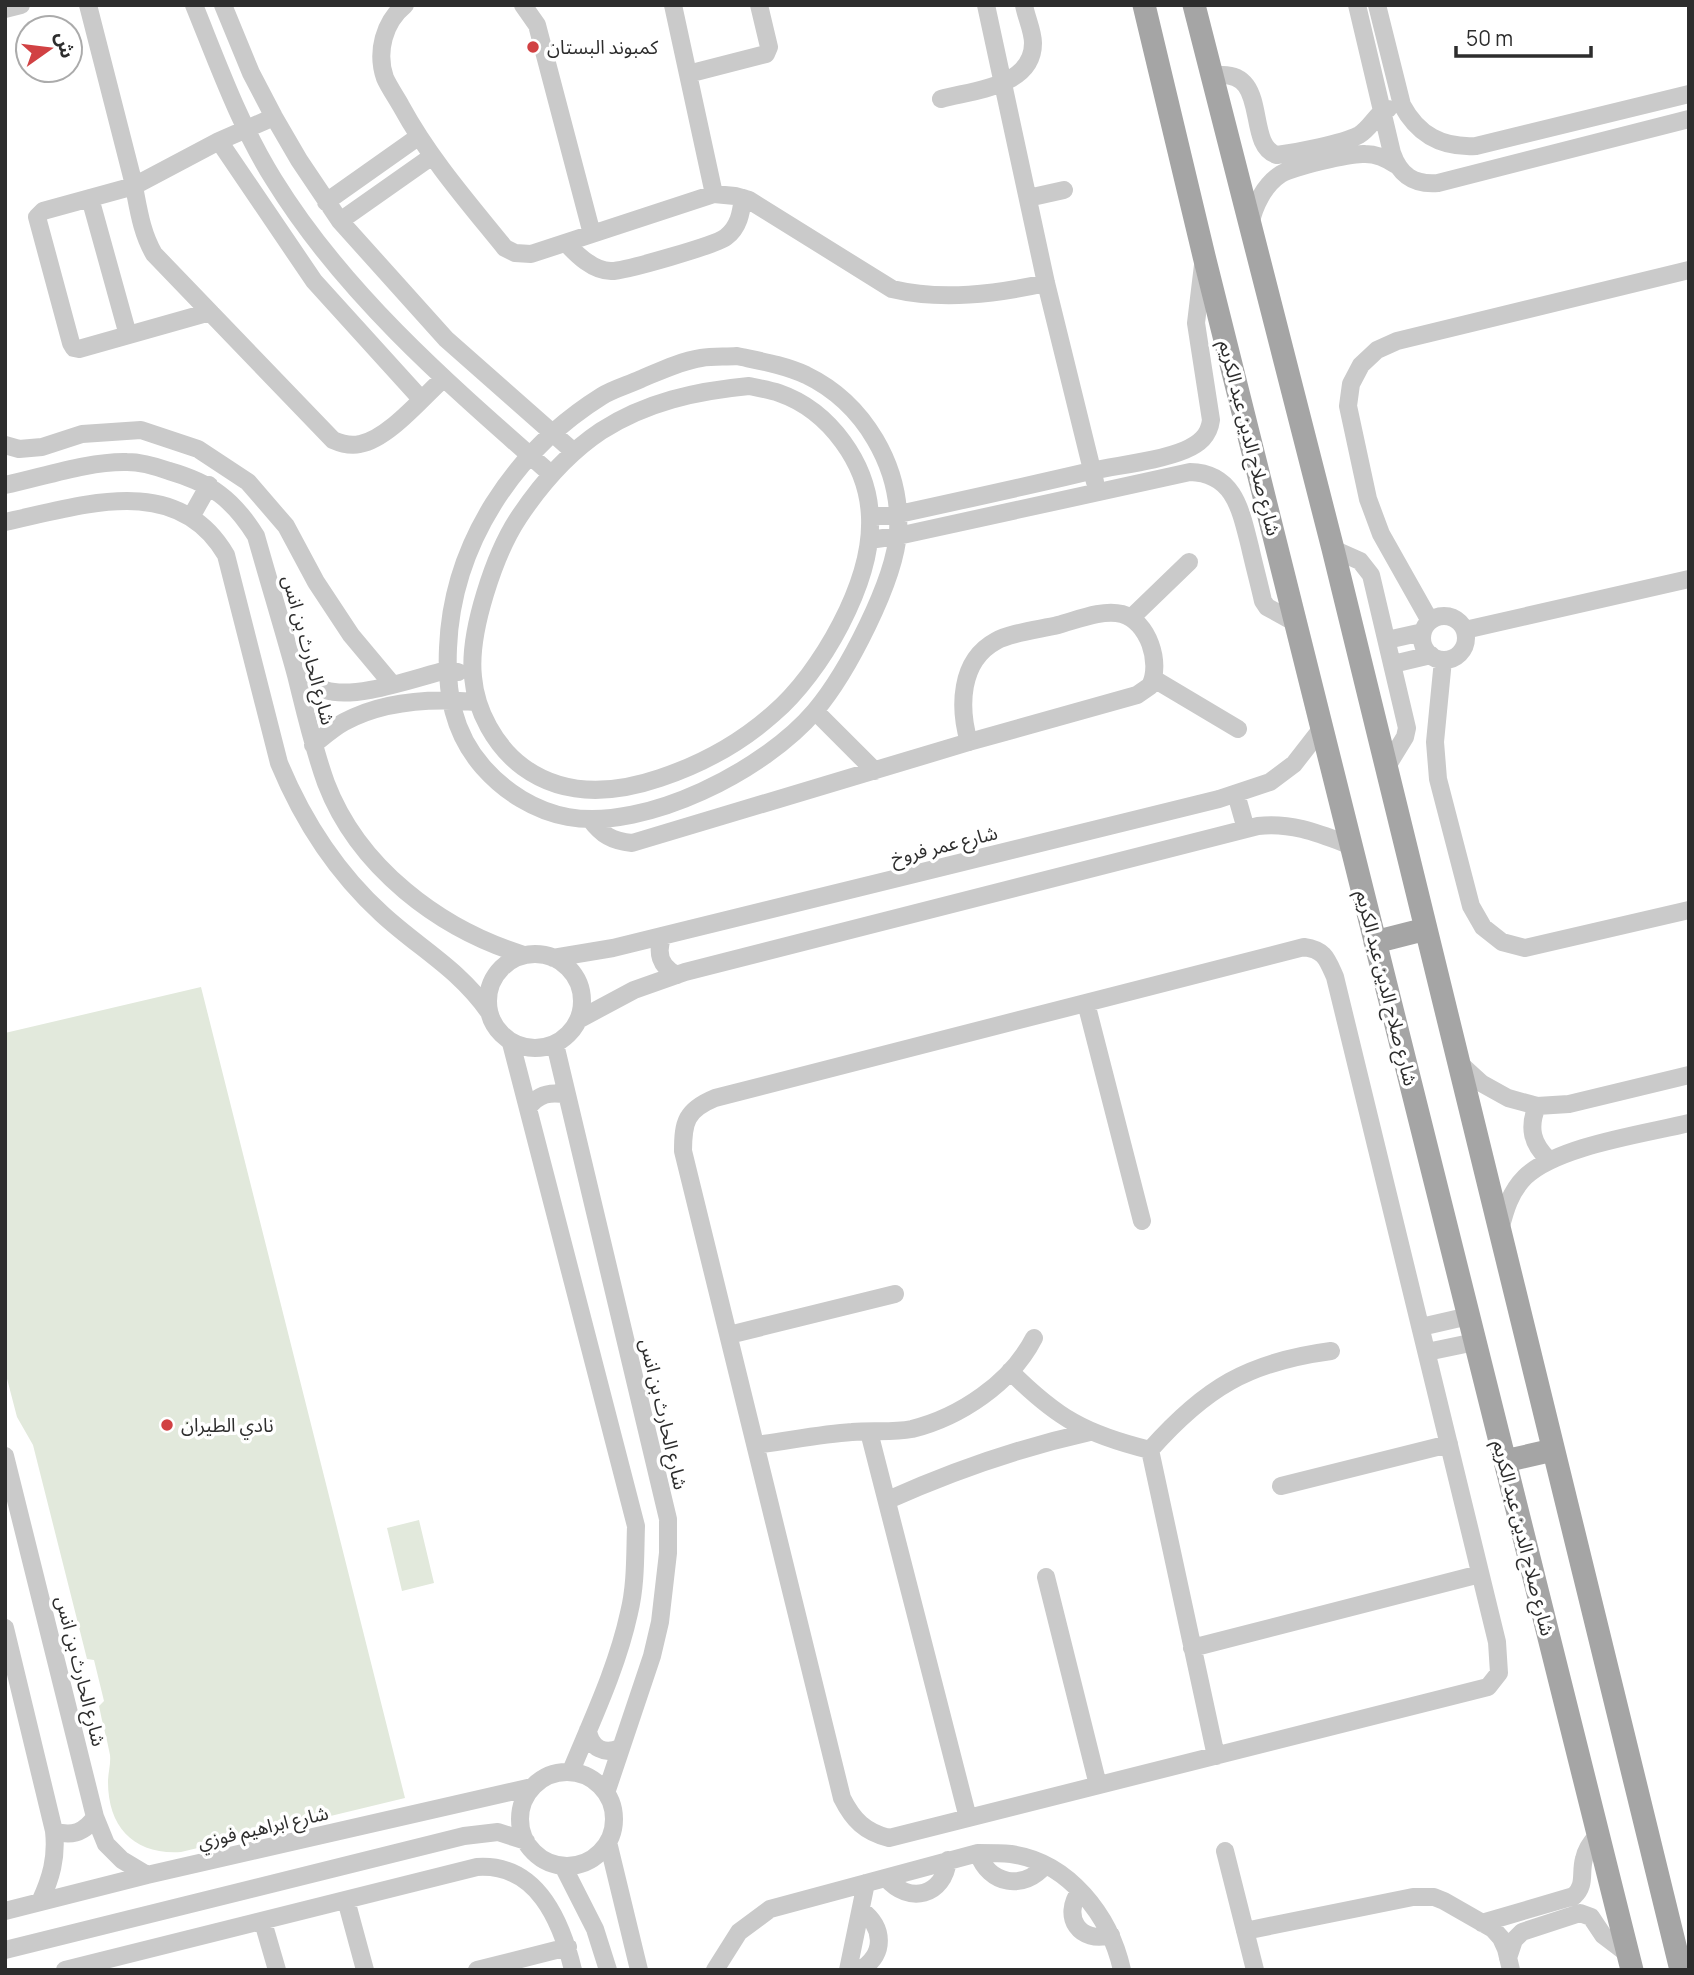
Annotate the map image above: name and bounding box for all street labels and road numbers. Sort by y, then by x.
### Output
street label: شارع صلاح الدين عبد الكريم [1211,338,1287,539]
street label: شارع الحارث بن انس [276,572,341,728]
street label: شارع عمر فروخ [888,819,1000,872]
street label: شارع صلاح الدين عبد الكريم [1348,888,1424,1089]
street label: شارع الحارث بن انس [633,1336,694,1492]
street label: شارع صلاح الدين عبد الكريم [1485,1438,1561,1639]
street label: شارع الحارث بن انس [49,1593,112,1749]
street label: شارع ابراهيم فوزي [195,1799,331,1857]

